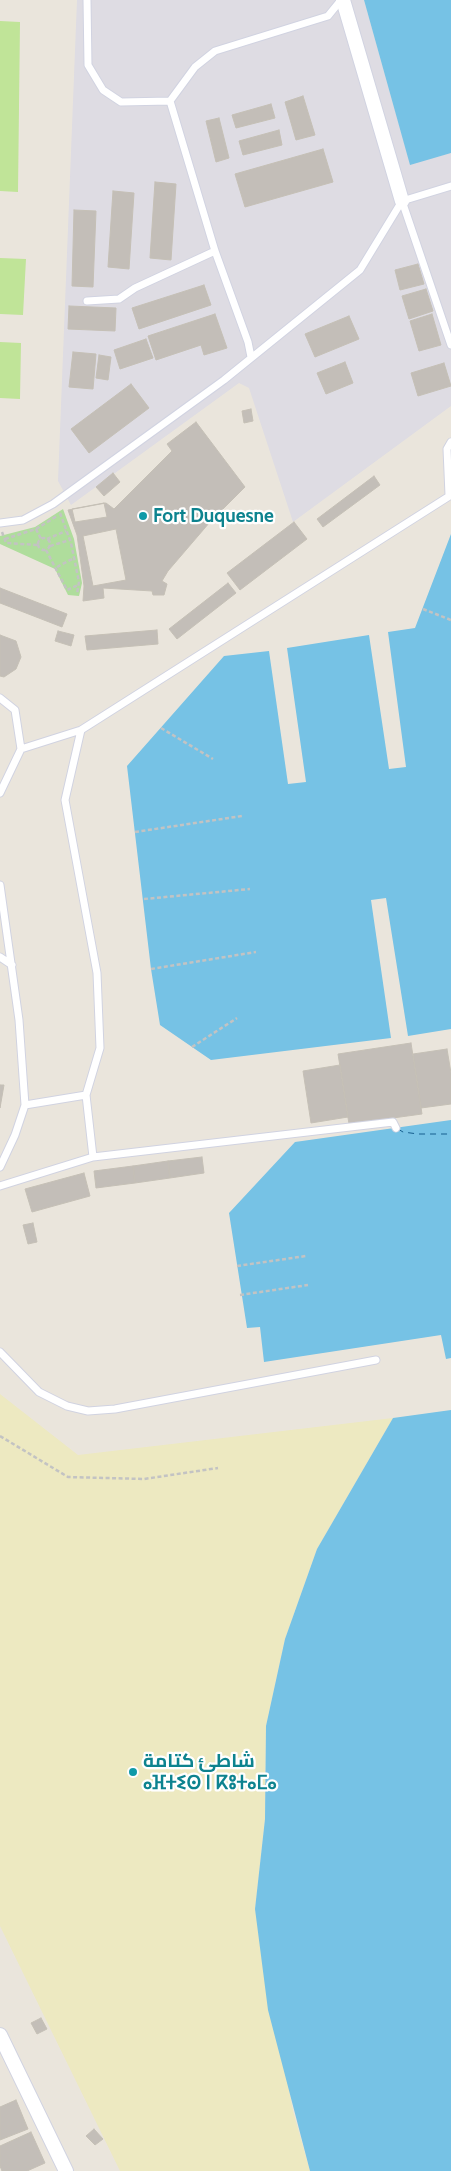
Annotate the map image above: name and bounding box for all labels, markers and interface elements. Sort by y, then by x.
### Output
place label: Fort Duquesne [153,505,274,527]
marker: Fort Duquesne [137,510,149,522]
place label: شاطئ كتامة ⴰⴼⵜⵉⵙ ⵏ ⴽⵓⵜⴰⵎⴰ [143,1750,277,1794]
marker: شاطئ كتامة ⴰⴼⵜⵉⵙ ⵏ ⴽⵓⵜⴰⵎⴰ [127,1766,139,1778]

